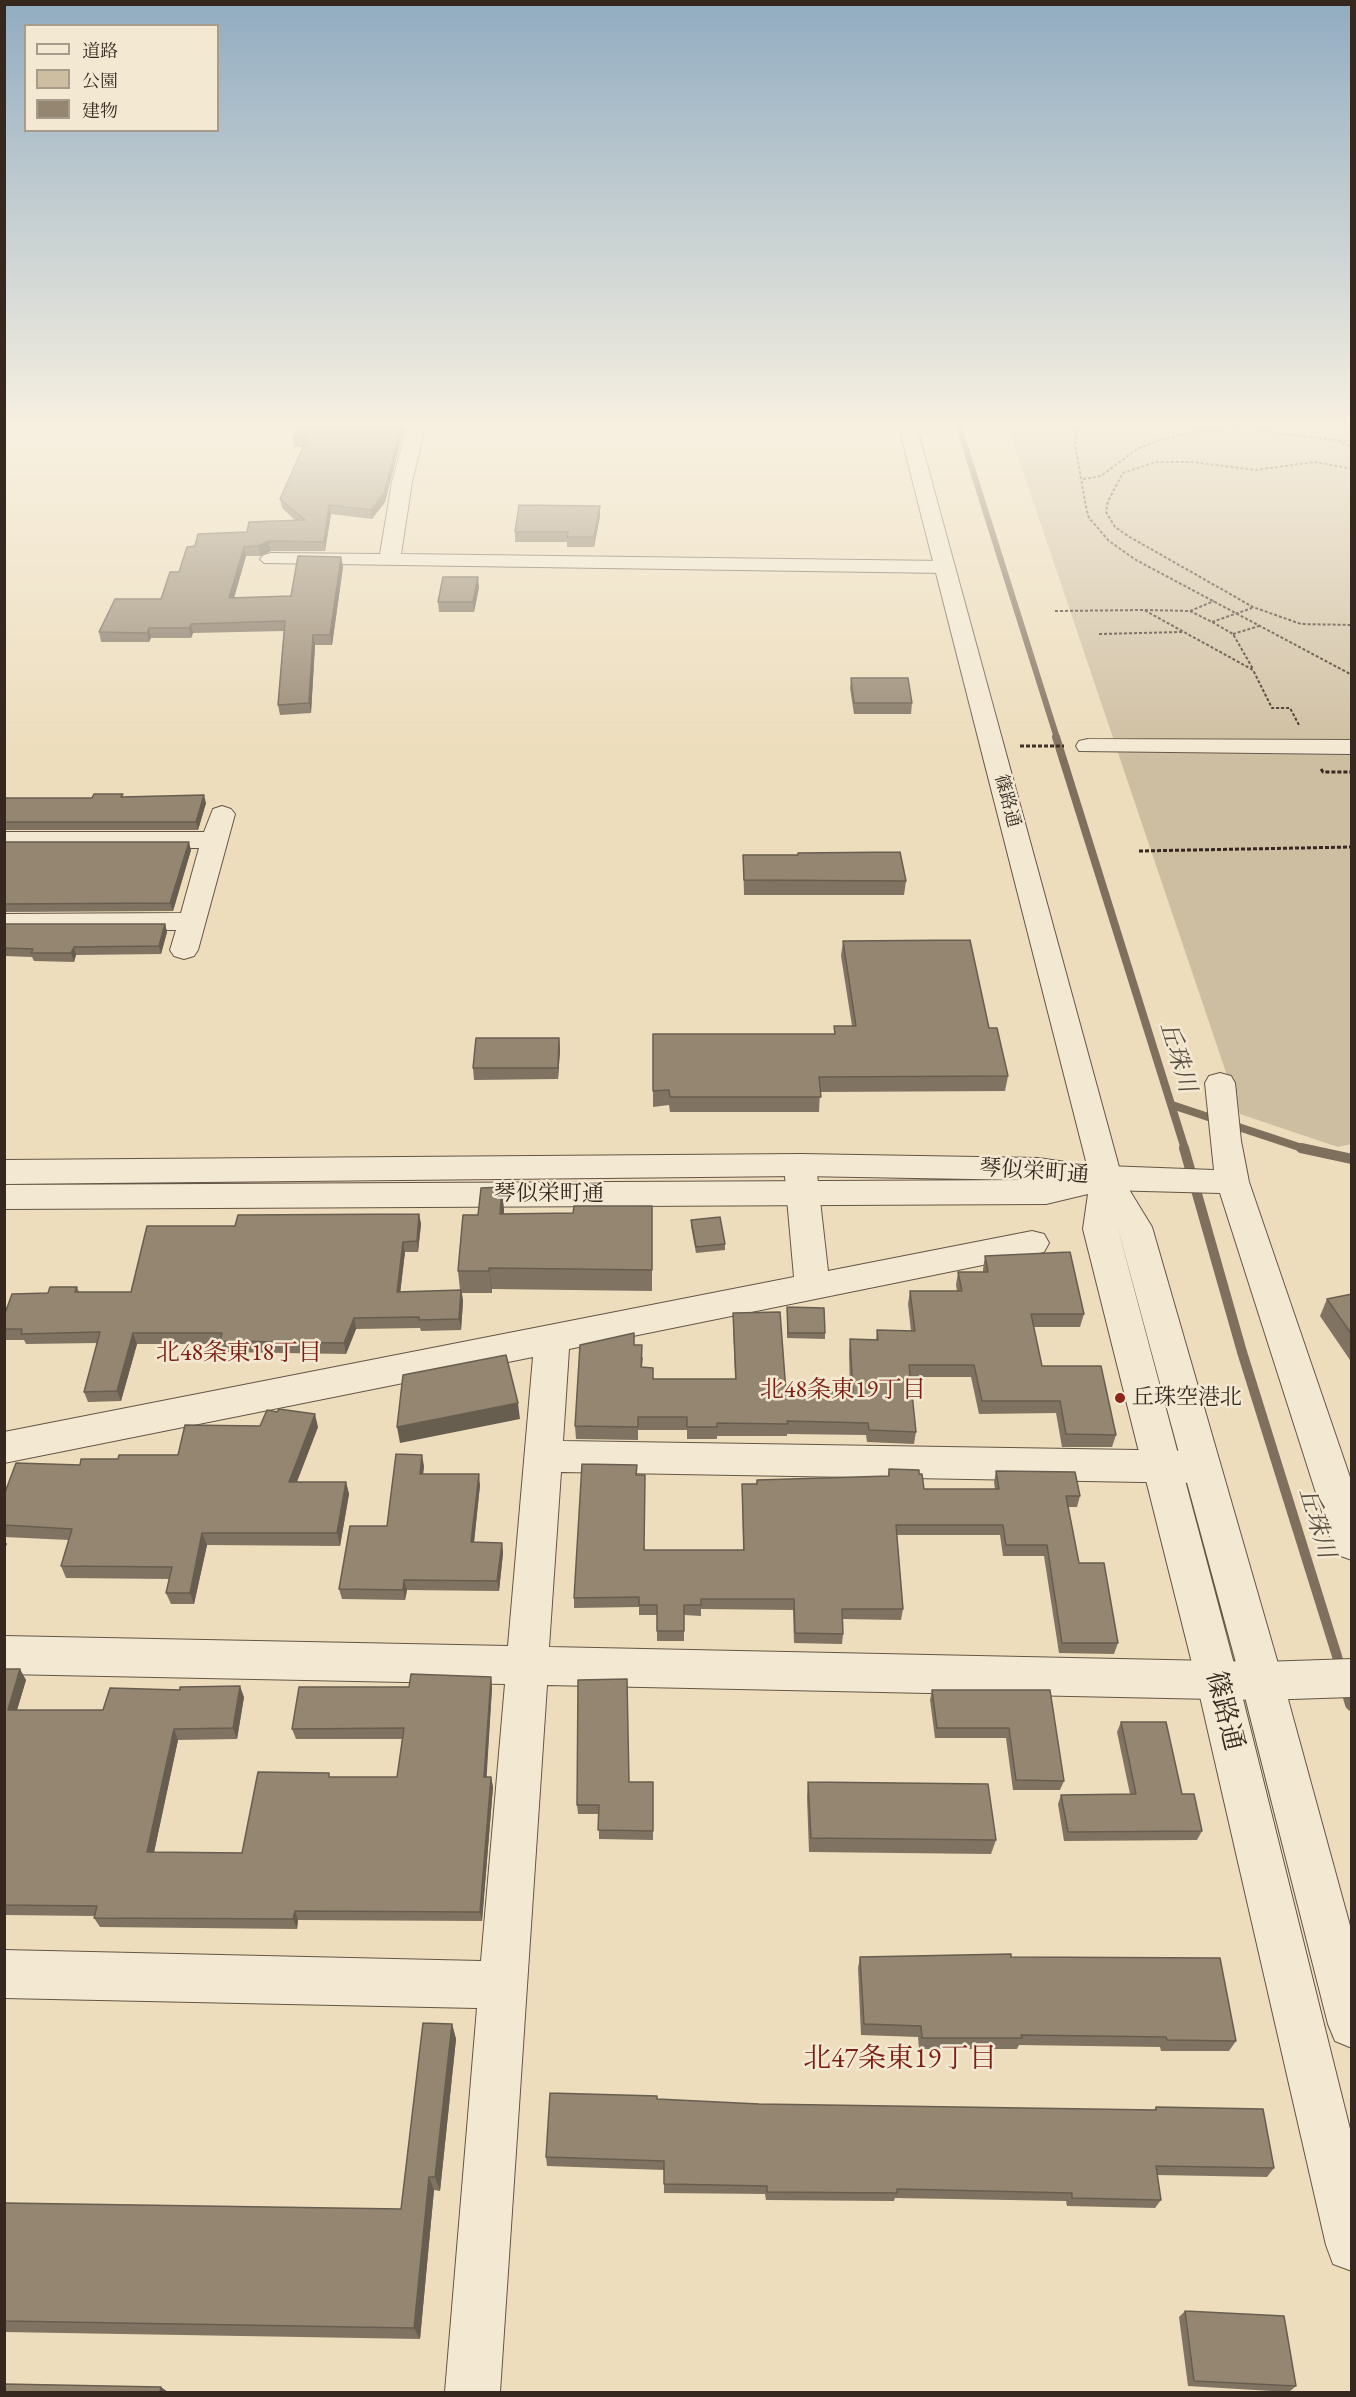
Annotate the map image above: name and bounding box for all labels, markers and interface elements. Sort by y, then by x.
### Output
legend [24,24,219,132]
text: 道路 [82,39,118,62]
text: 公園 [82,69,118,92]
text: 建物 [82,99,118,122]
street label: 篠路通 [990,772,1024,830]
water label: 丘珠川 [1153,1018,1201,1096]
street label: 琴似栄町通 [978,1155,1090,1189]
street label: 琴似栄町通 [494,1181,604,1207]
district label: 北48条東18丁目 [156,1339,322,1367]
district label: 北48条東19丁目 [760,1376,926,1404]
place label: 丘珠空港北 [1132,1385,1242,1411]
marker: 丘珠空港北 [1113,1391,1127,1405]
water label: 丘珠川 [1292,1484,1340,1562]
street label: 篠路通 [1198,1668,1250,1754]
district label: 北47条東19丁目 [803,2042,997,2076]

